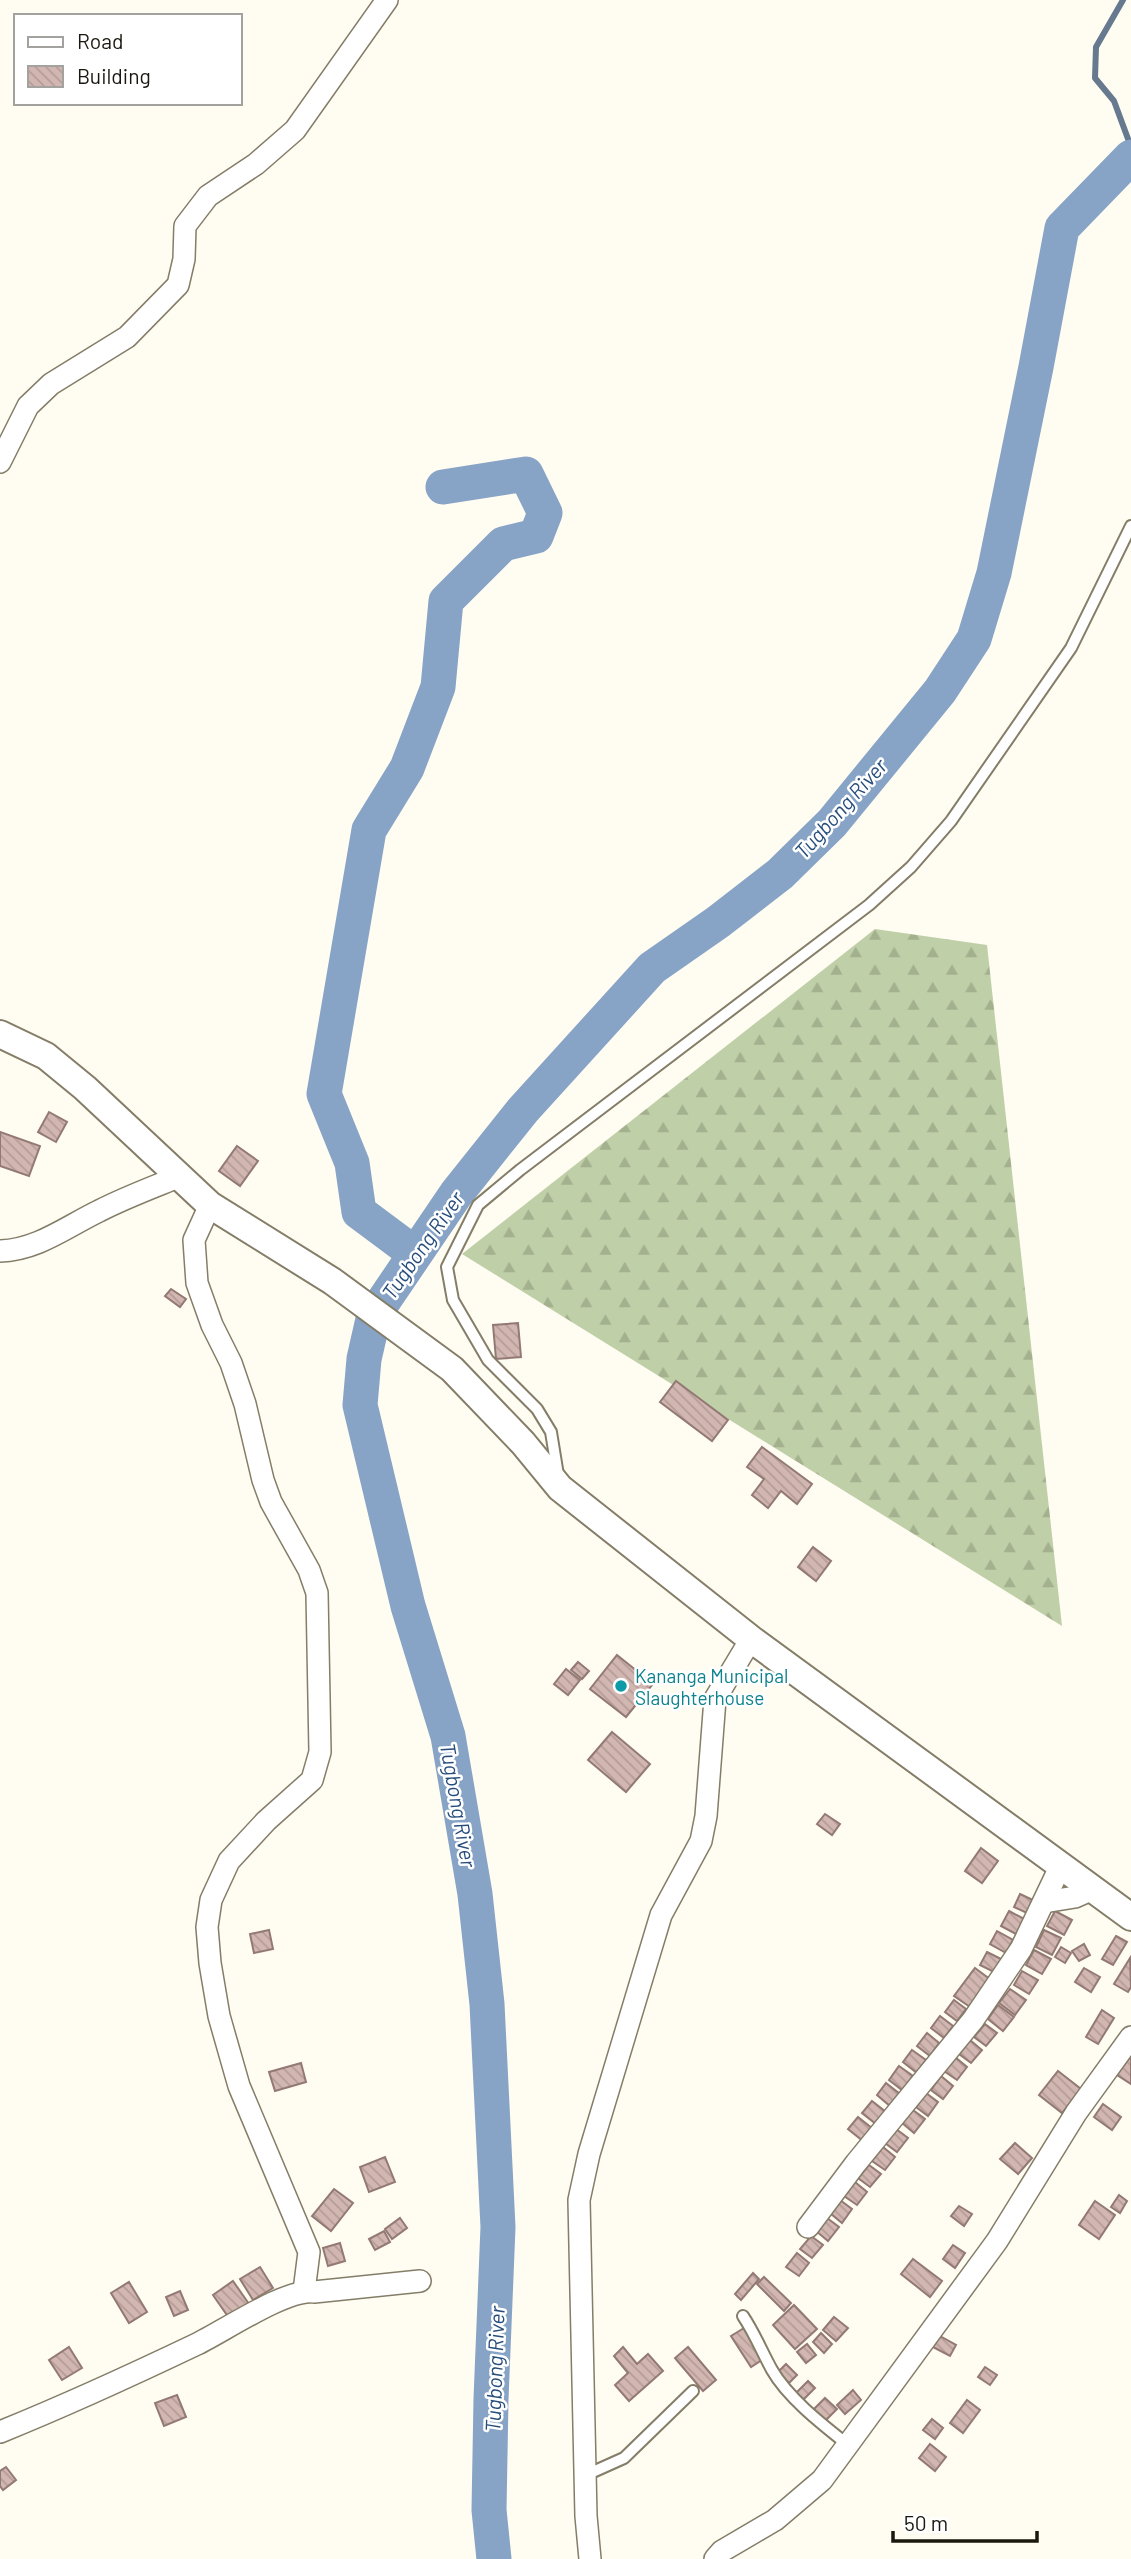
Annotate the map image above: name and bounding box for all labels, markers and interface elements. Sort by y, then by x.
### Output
legend [14,14,242,105]
text: Road [77,28,123,53]
text: Building [77,63,151,88]
water label: Tugbong River [789,752,892,863]
water label: Tugbong River [376,1186,469,1304]
place label: Kananga Municipal Slaughterhouse [635,1664,788,1709]
marker: Kananga Municipal Slaughterhouse [613,1678,629,1694]
water label: Tugbong River [436,1741,482,1870]
water label: Tugbong River [479,2305,509,2432]
scale bar [893,2500,1036,2544]
text: 50 m [904,2510,948,2535]

